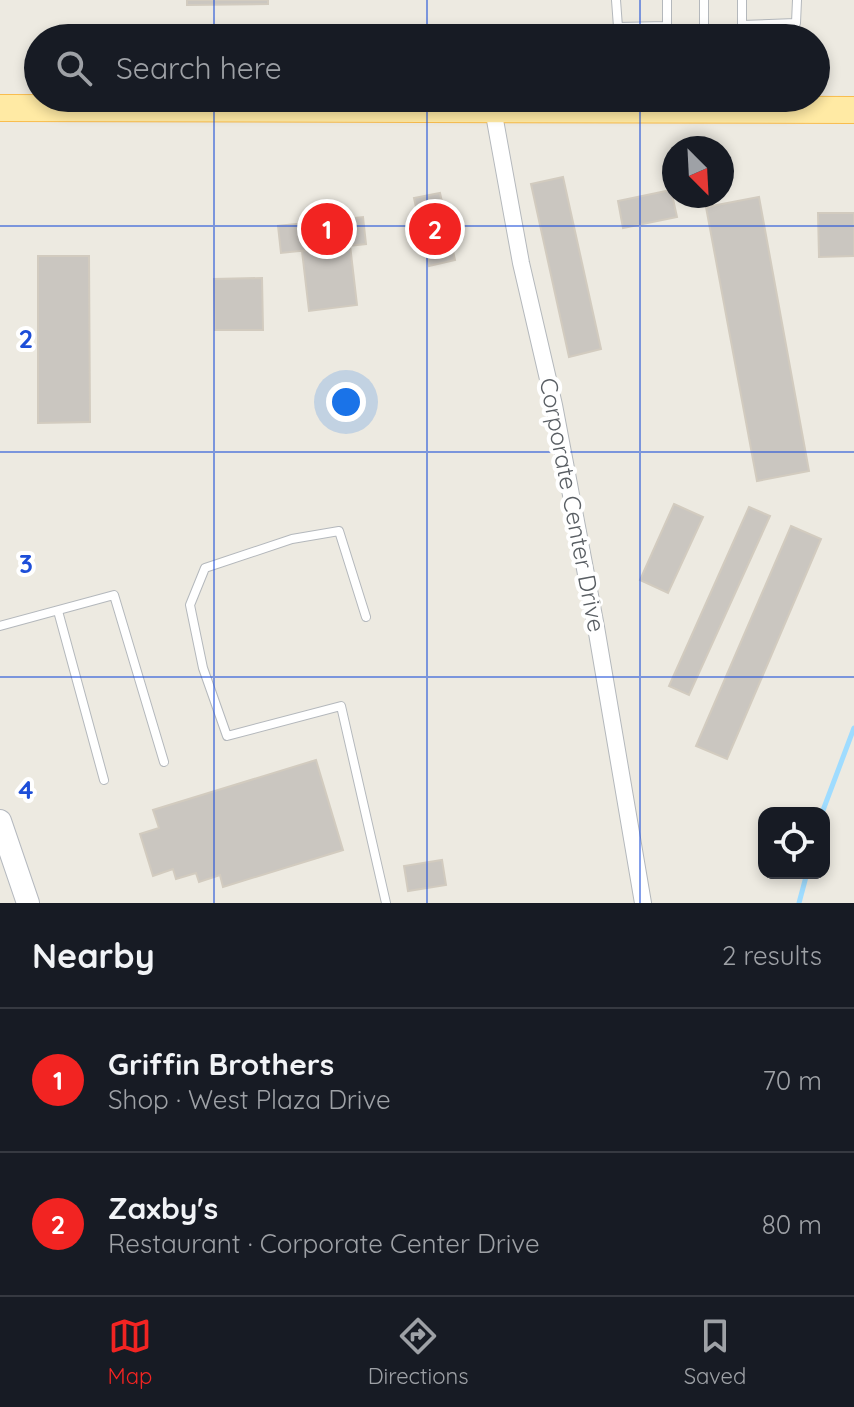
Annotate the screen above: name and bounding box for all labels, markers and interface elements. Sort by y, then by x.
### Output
search box [24,24,830,112]
icon: search [52,46,96,90]
text: Search here [116,49,282,87]
north arrow [662,136,734,208]
pin: 1 [301,199,353,259]
pin: 2 [409,199,461,259]
text: 2 [19,322,33,355]
street label: Corporate Center Drive [534,375,612,634]
your location [326,382,366,422]
text: 3 [19,547,33,580]
text: 4 [18,773,34,806]
map controls [758,807,830,879]
button: locate [758,807,830,879]
text: Nearby [32,934,155,977]
text: 2 results [722,939,822,972]
text: Griffin Brothers [108,1045,334,1083]
text: 1 [53,1064,63,1097]
text: 70 m [762,1064,822,1097]
text: Shop · West Plaza Drive [108,1083,391,1116]
text: Zaxby's [108,1189,218,1227]
text: 2 [51,1208,65,1241]
text: 80 m [762,1208,822,1241]
text: Restaurant · Corporate Center Drive [108,1227,540,1260]
tab: Map [108,1314,152,1390]
tab: Directions [368,1314,468,1390]
tab: Saved [684,1314,746,1390]

